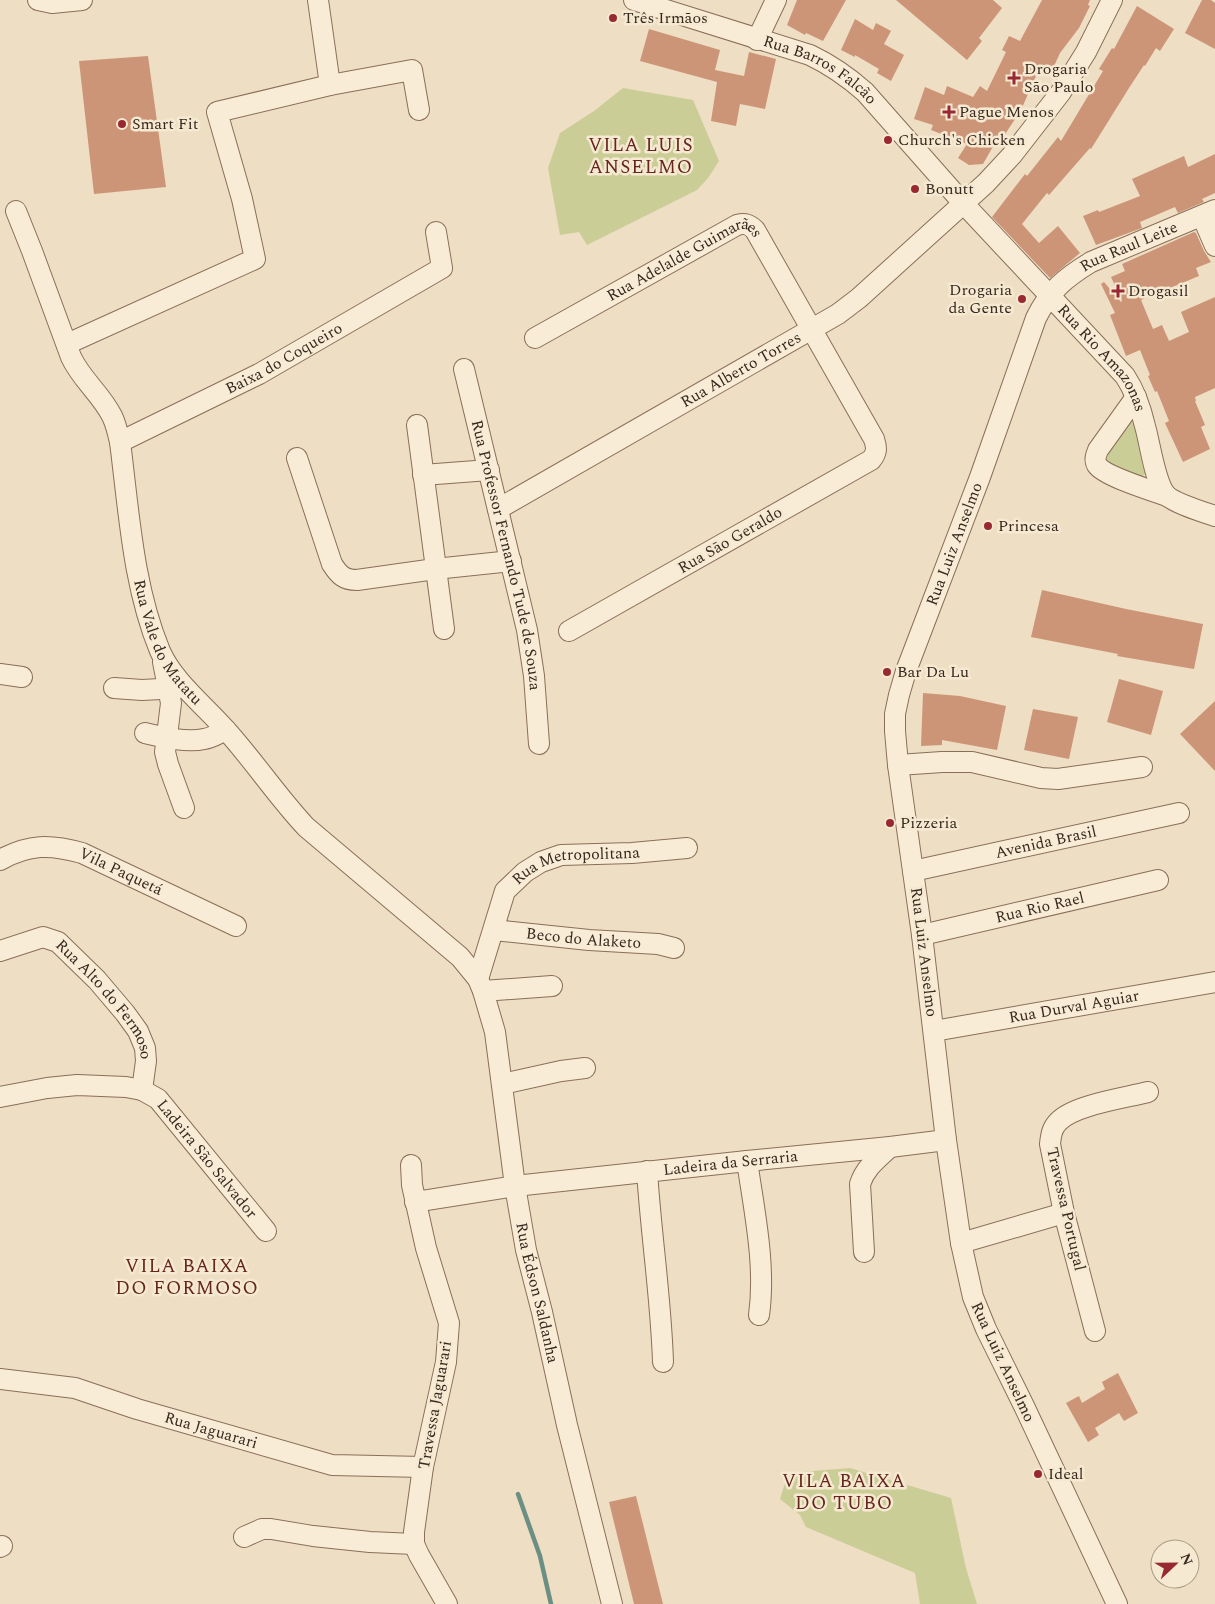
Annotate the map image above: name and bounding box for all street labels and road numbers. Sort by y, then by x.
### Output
street label: Rua Barros Falcão [760,29,883,110]
street label: Rua Adelalde Guimarães [602,212,769,308]
street label: Rua Raul Leite [1075,215,1181,278]
street label: Rua Rio Amazonas [1052,299,1152,415]
street label: Baixa do Coqueiro [221,316,347,401]
street label: Rua Alberto Torres [676,326,806,414]
street label: Rua Professor Fernando Tude de Souza [465,417,547,691]
street label: Rua Luiz Anselmo [920,479,989,609]
street label: Rua Sāo Geraldo [673,500,787,580]
street label: Rua Vale do Matatu [127,577,208,711]
street label: Avenida Brasil [993,819,1099,865]
street label: Rua Metropolitana [506,840,641,891]
street label: Vila Paquetá [75,841,167,902]
street label: Rua Luiz Anselmo [904,886,944,1018]
street label: Rua Rio Rael [993,886,1087,930]
street label: Beco do Alaketo [525,921,642,955]
street label: Rua Alto do Fermoso [50,934,158,1060]
street label: Rua Durval Aguiar [1007,983,1141,1030]
street label: Ladeira São Salvador [151,1094,263,1224]
street label: Ladeira da Serraria [662,1144,799,1182]
street label: Travessa Portugal [1040,1145,1092,1273]
street label: Rua Édson Saldanha [509,1220,565,1366]
street label: Rua Luiz Anselmo [965,1298,1041,1426]
street label: Travessa Jaguarari [412,1339,458,1471]
street label: Rua Jaguarari [161,1405,261,1455]

